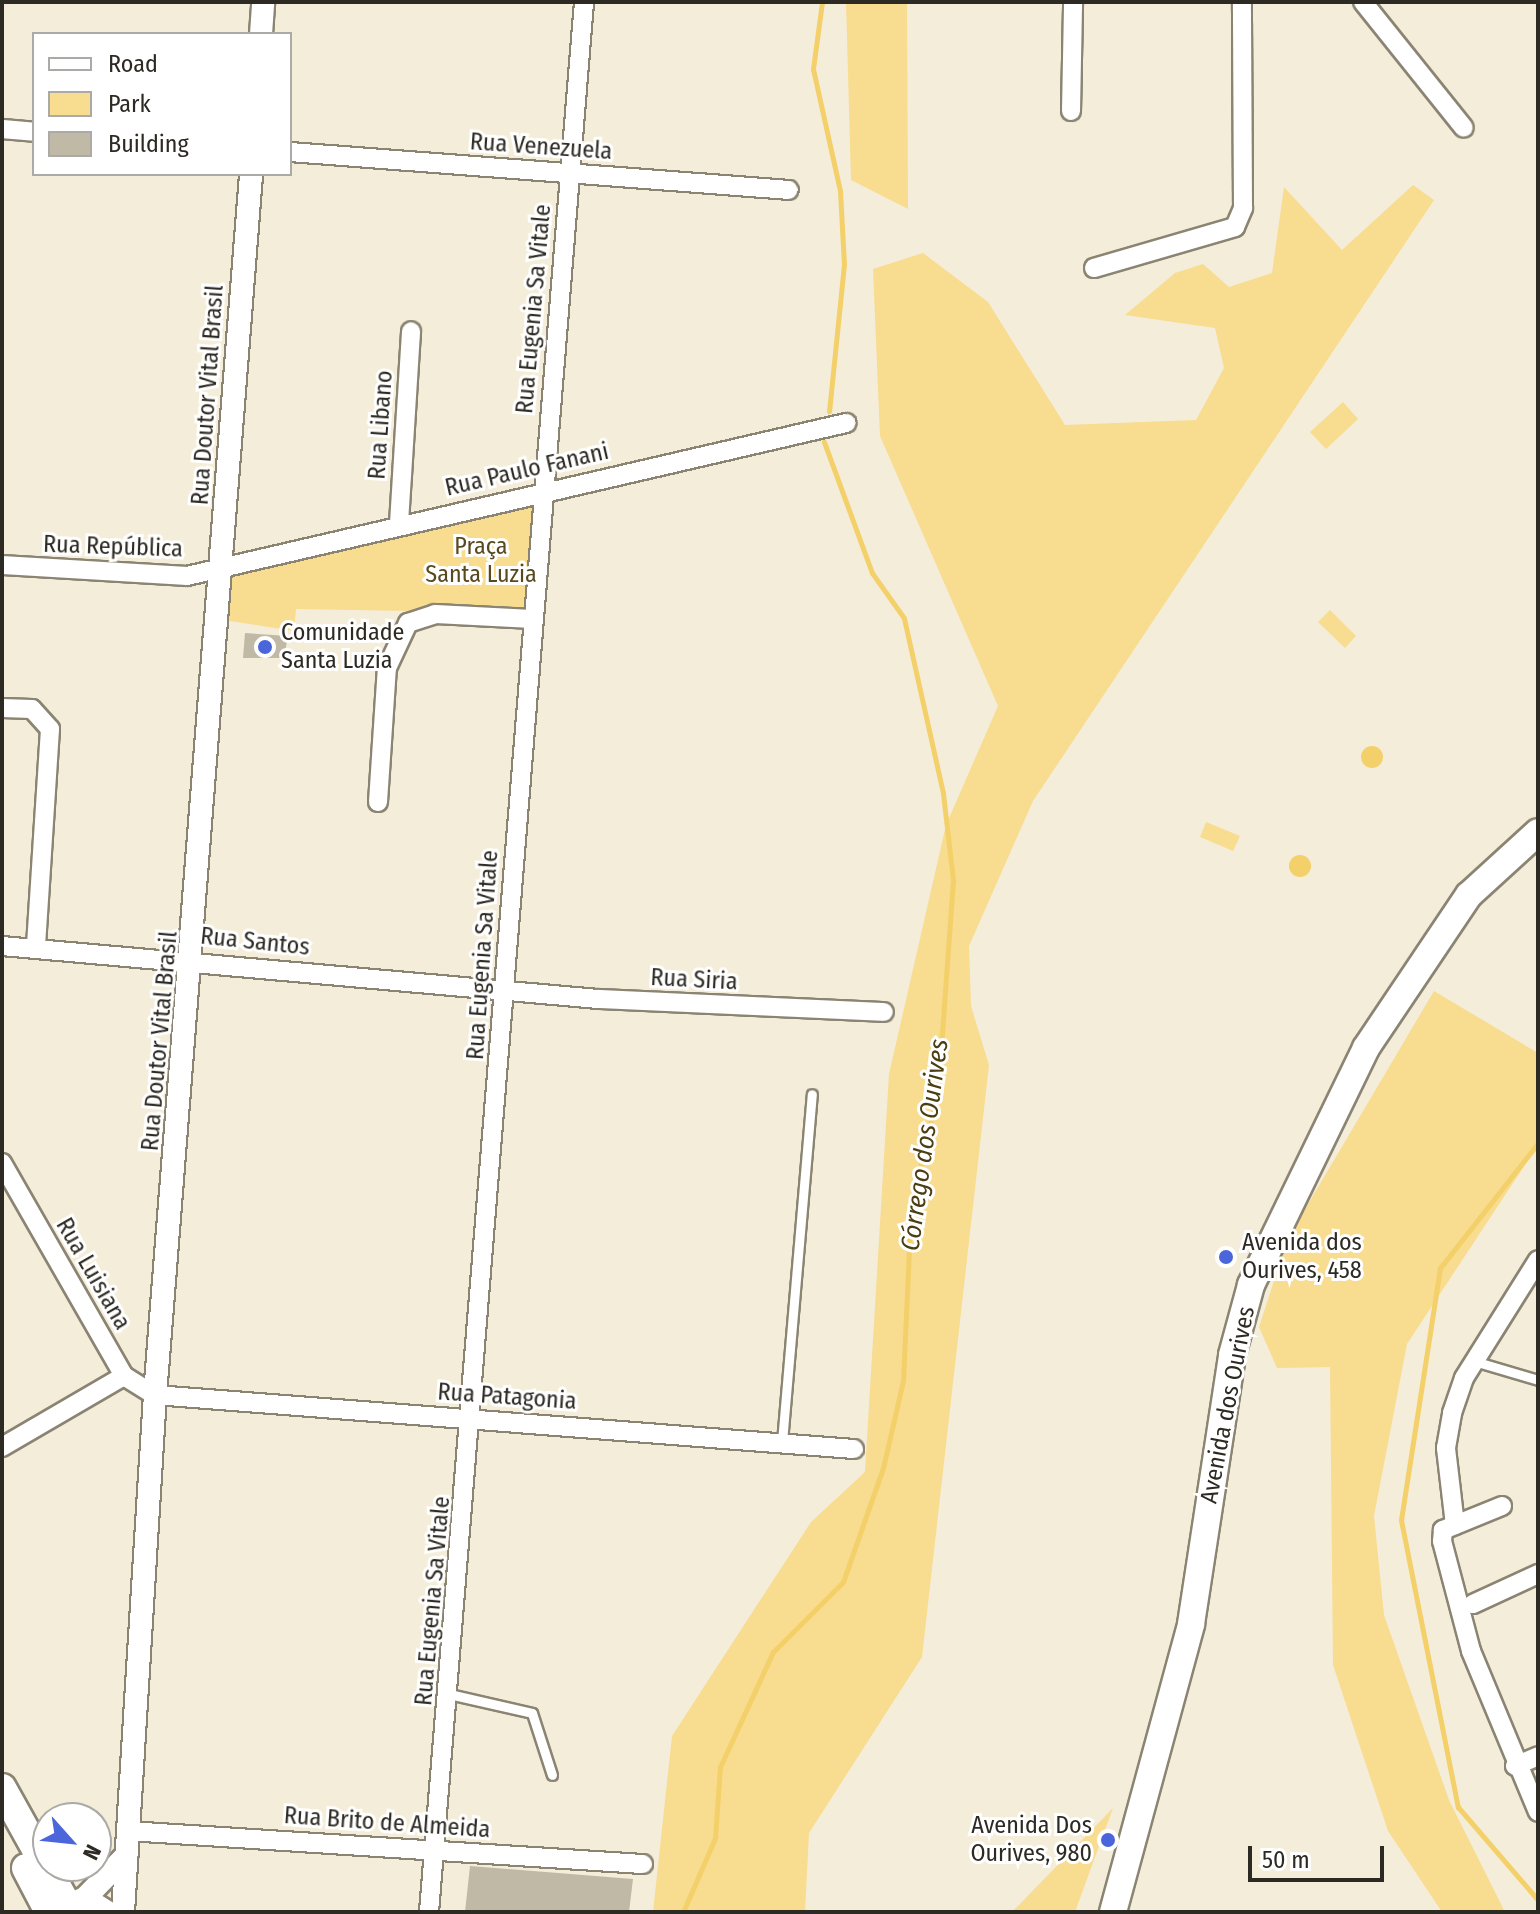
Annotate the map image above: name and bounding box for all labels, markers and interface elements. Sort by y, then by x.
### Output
legend [32,32,292,176]
text: Road [108,50,158,78]
text: Park [108,90,151,118]
street label: Rua Venezuela [469,128,613,166]
text: Building [108,130,189,158]
street label: Rua Eugenia Sa Vitale [510,203,558,415]
street label: Rua Doutor Vital Brasil [186,284,230,506]
street label: Rua Libano [363,369,399,481]
street label: Rua Paulo Fanani [442,437,612,503]
street label: Rua República [43,530,183,564]
park label: Praça Santa Luzia [425,533,537,589]
place label: Comunidade Santa Luzia [281,619,404,675]
marker: Comunidade Santa Luzia [256,638,274,656]
street label: Rua Eugenia Sa Vitale [461,849,505,1061]
street label: Rua Santos [199,922,311,962]
street label: Rua Doutor Vital Brasil [136,930,184,1152]
street label: Rua Siria [650,963,738,997]
water label: Córrego dos Ourives [895,1037,955,1253]
street label: Rua Luisiana [49,1213,137,1335]
place label: Avenida dos Ourives, 458 [1242,1229,1362,1285]
marker: Avenida dos Ourives, 458 [1217,1248,1235,1266]
street label: Avenida dos Ourives [1195,1304,1261,1506]
street label: Rua Patagonia [437,1378,577,1416]
street label: Rua Eugenia Sa Vitale [409,1495,457,1707]
street label: Rua Brito de Almeida [283,1801,491,1845]
north arrow [32,1802,112,1882]
place label: Avenida Dos Ourives, 980 [970,1812,1092,1868]
scale bar [1252,1830,1388,1880]
marker: Avenida Dos Ourives, 980 [1099,1831,1117,1849]
text: N [77,1840,107,1864]
text: 50 m [1262,1846,1310,1874]

